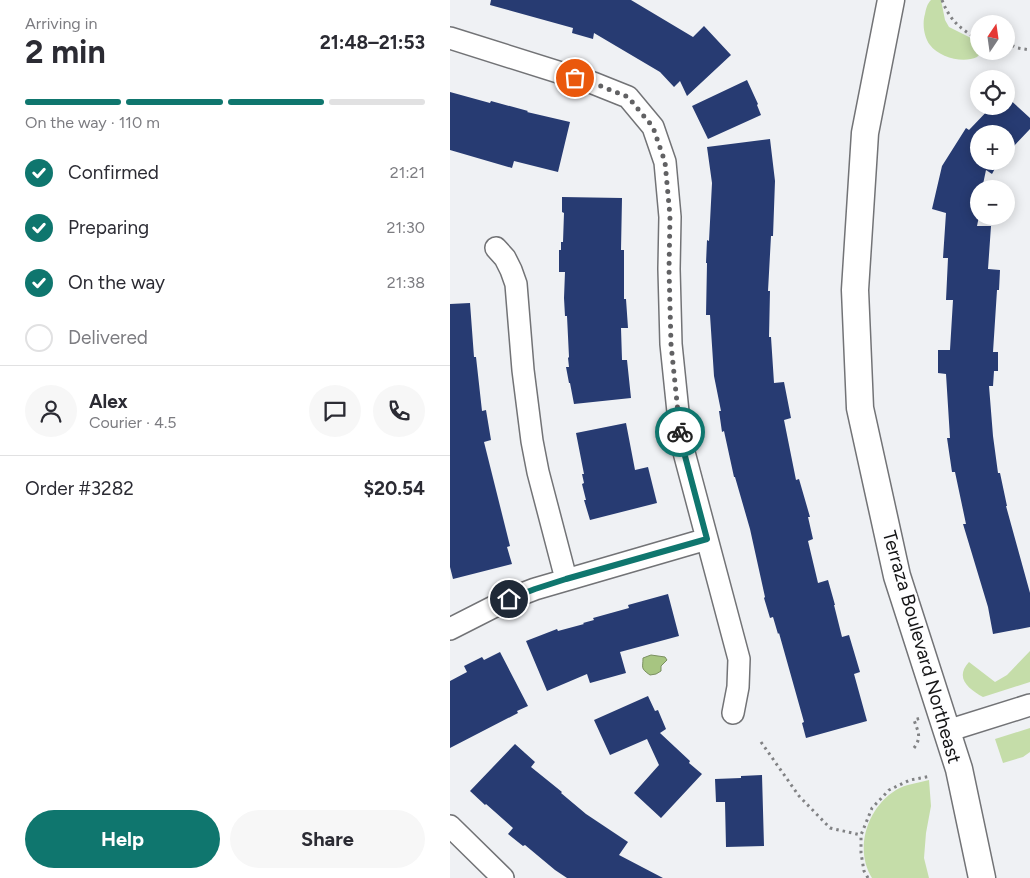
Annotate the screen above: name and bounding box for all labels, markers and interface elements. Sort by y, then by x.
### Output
text: Arriving in [25,14,97,33]
north arrow [970,15,1015,60]
map controls [970,15,1015,225]
text: 21:48–21:53 [320,31,425,54]
text: 2 min [25,33,106,71]
pin [554,57,596,99]
icon: bag [561,64,589,92]
button: locate [970,70,1015,115]
text: On the way · 110 m [25,113,160,132]
button: + [970,125,1015,170]
icon: check [25,159,53,187]
text: Confirmed [68,161,159,184]
text: 21:21 [390,163,425,182]
button: − [970,180,1015,225]
icon: check [25,214,53,242]
text: Preparing [68,216,149,239]
text: 21:30 [386,218,425,237]
icon: check [25,269,53,297]
text: On the way [68,271,165,294]
text: 21:38 [387,273,425,292]
text: Delivered [68,326,148,349]
button: person [25,385,77,437]
button: chat [309,385,361,437]
button: phone [373,385,425,437]
text: Alex [89,390,128,413]
courier [655,407,705,457]
text: Courier · 4.5 [89,413,176,432]
icon: bike [666,418,694,446]
text: Order #3282 [25,477,134,500]
text: $20.54 [363,477,425,500]
street label: Terraza Boulevard Northeast [878,528,966,766]
pin [488,578,530,620]
icon: home [495,585,523,613]
button: Help [25,810,220,868]
button: Share [230,810,425,868]

